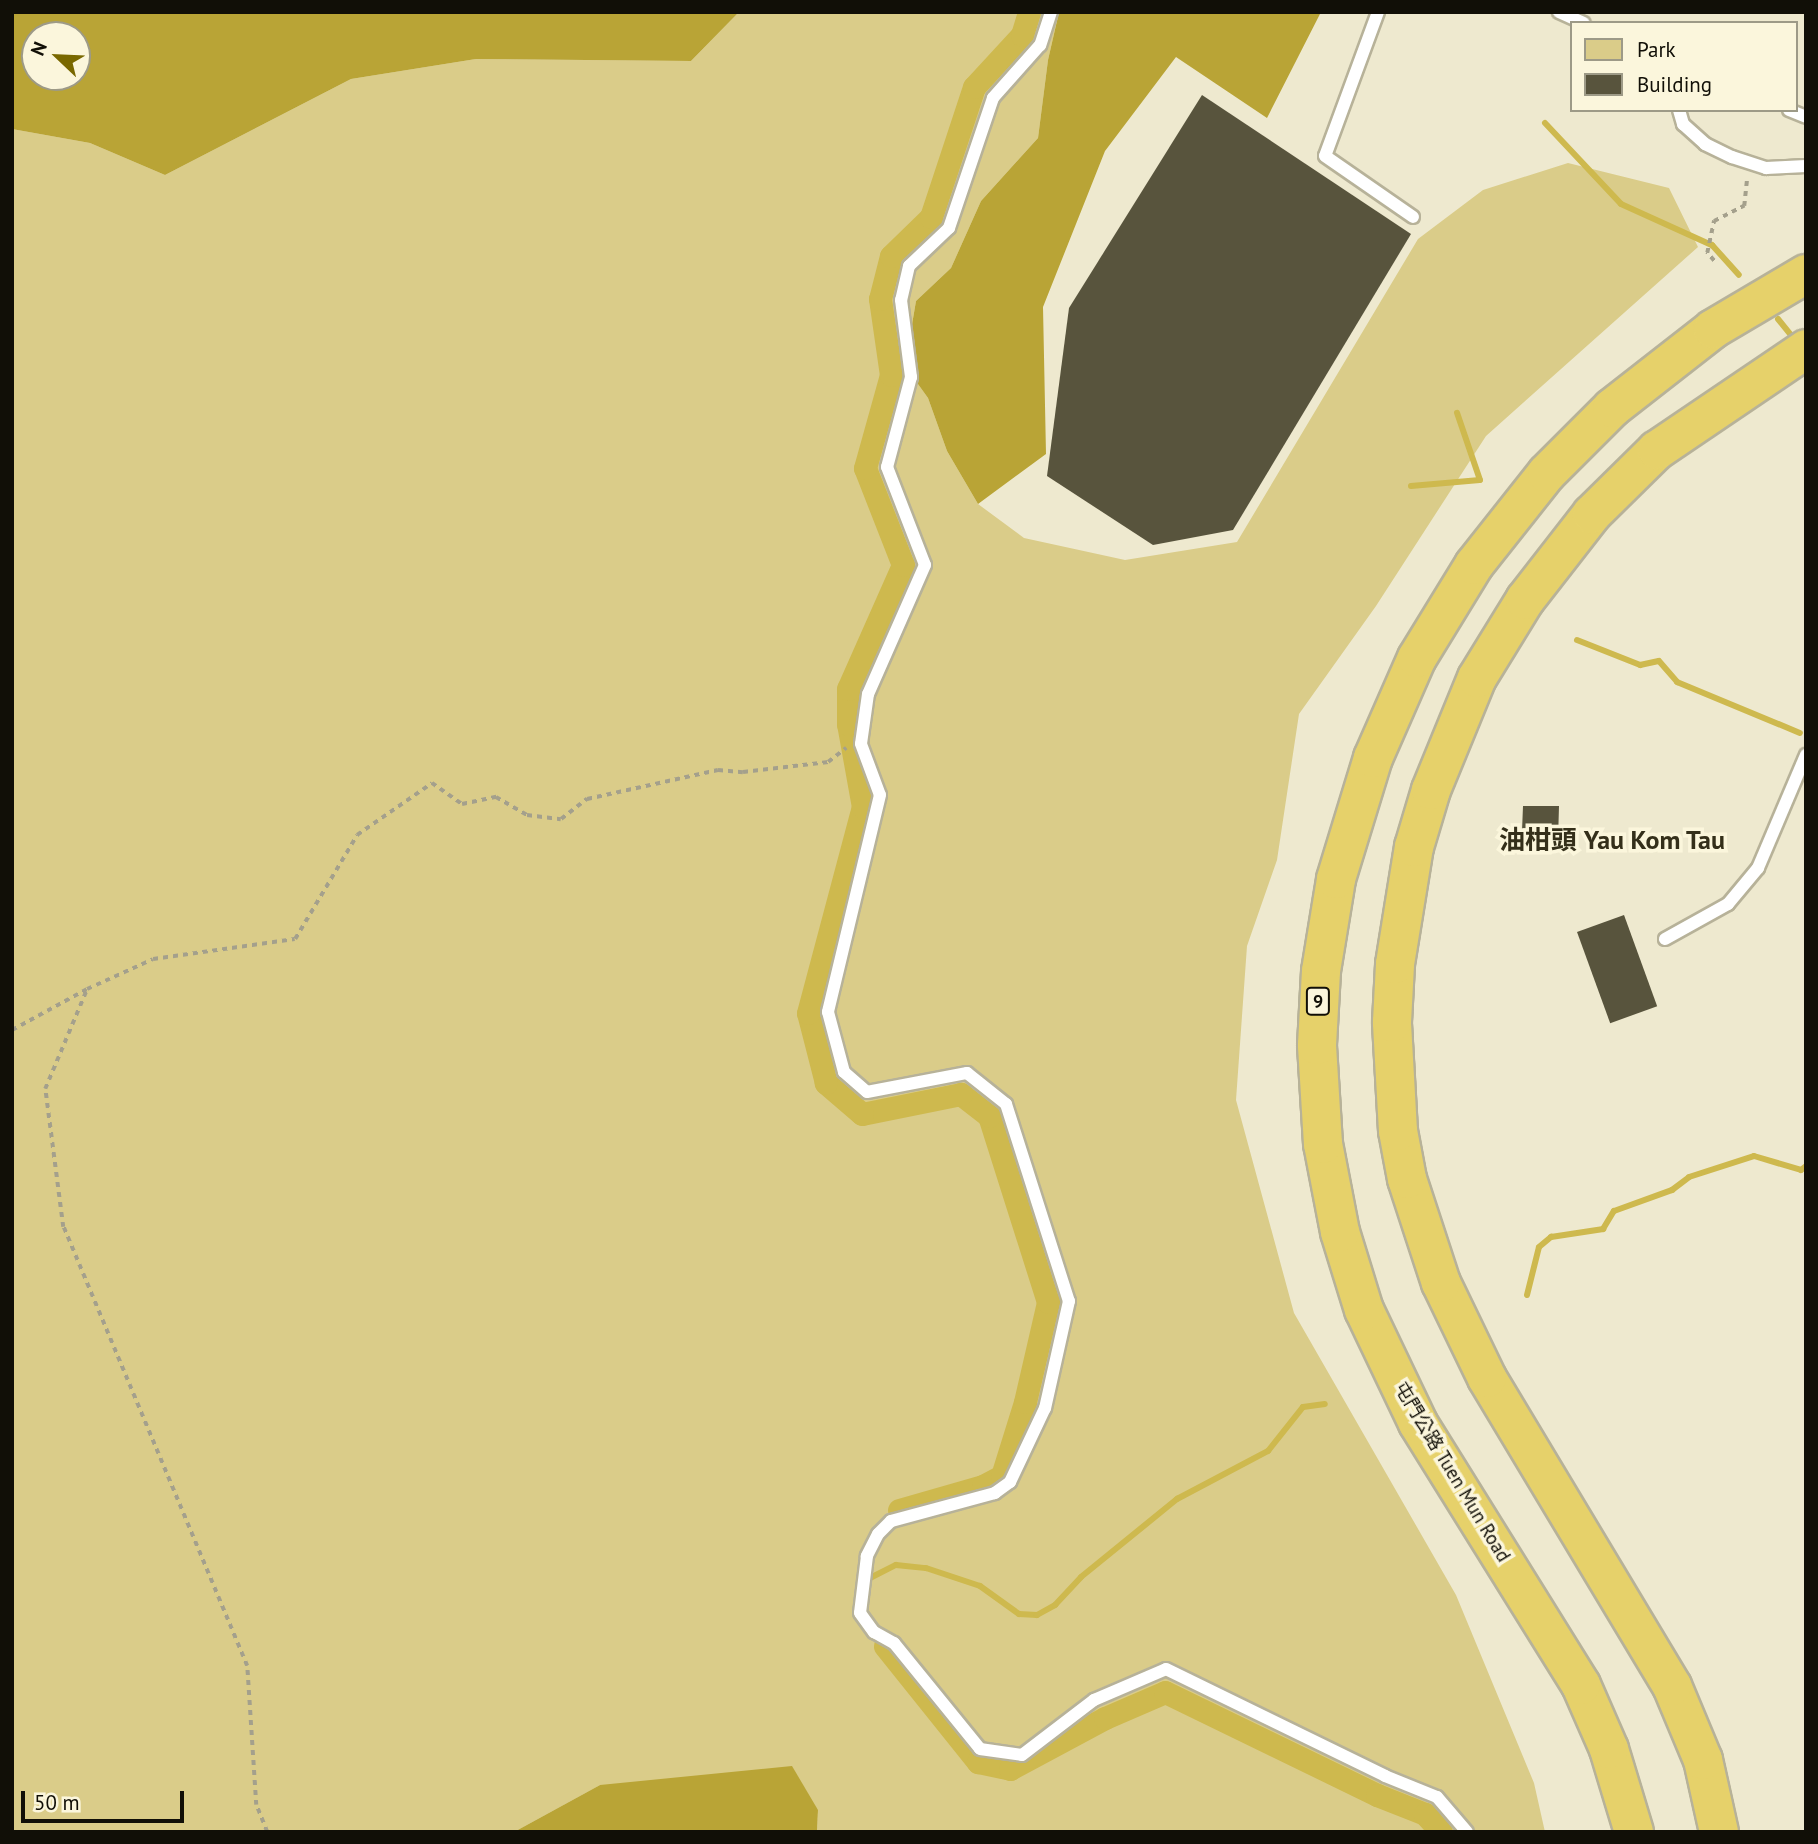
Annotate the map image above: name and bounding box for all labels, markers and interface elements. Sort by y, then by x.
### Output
north arrow [21,21,91,91]
legend [1570,21,1797,112]
text: Park [1637,36,1676,63]
text: N [25,38,52,59]
text: Building [1637,71,1712,98]
district label: 油柑頭 Yau Kom Tau [1499,824,1725,856]
road number: 9 [1306,986,1330,1016]
street label: 屯門公路 Tuen Mun Road [1389,1378,1515,1566]
scale bar [24,1778,187,1822]
text: 50 m [34,1789,80,1816]

